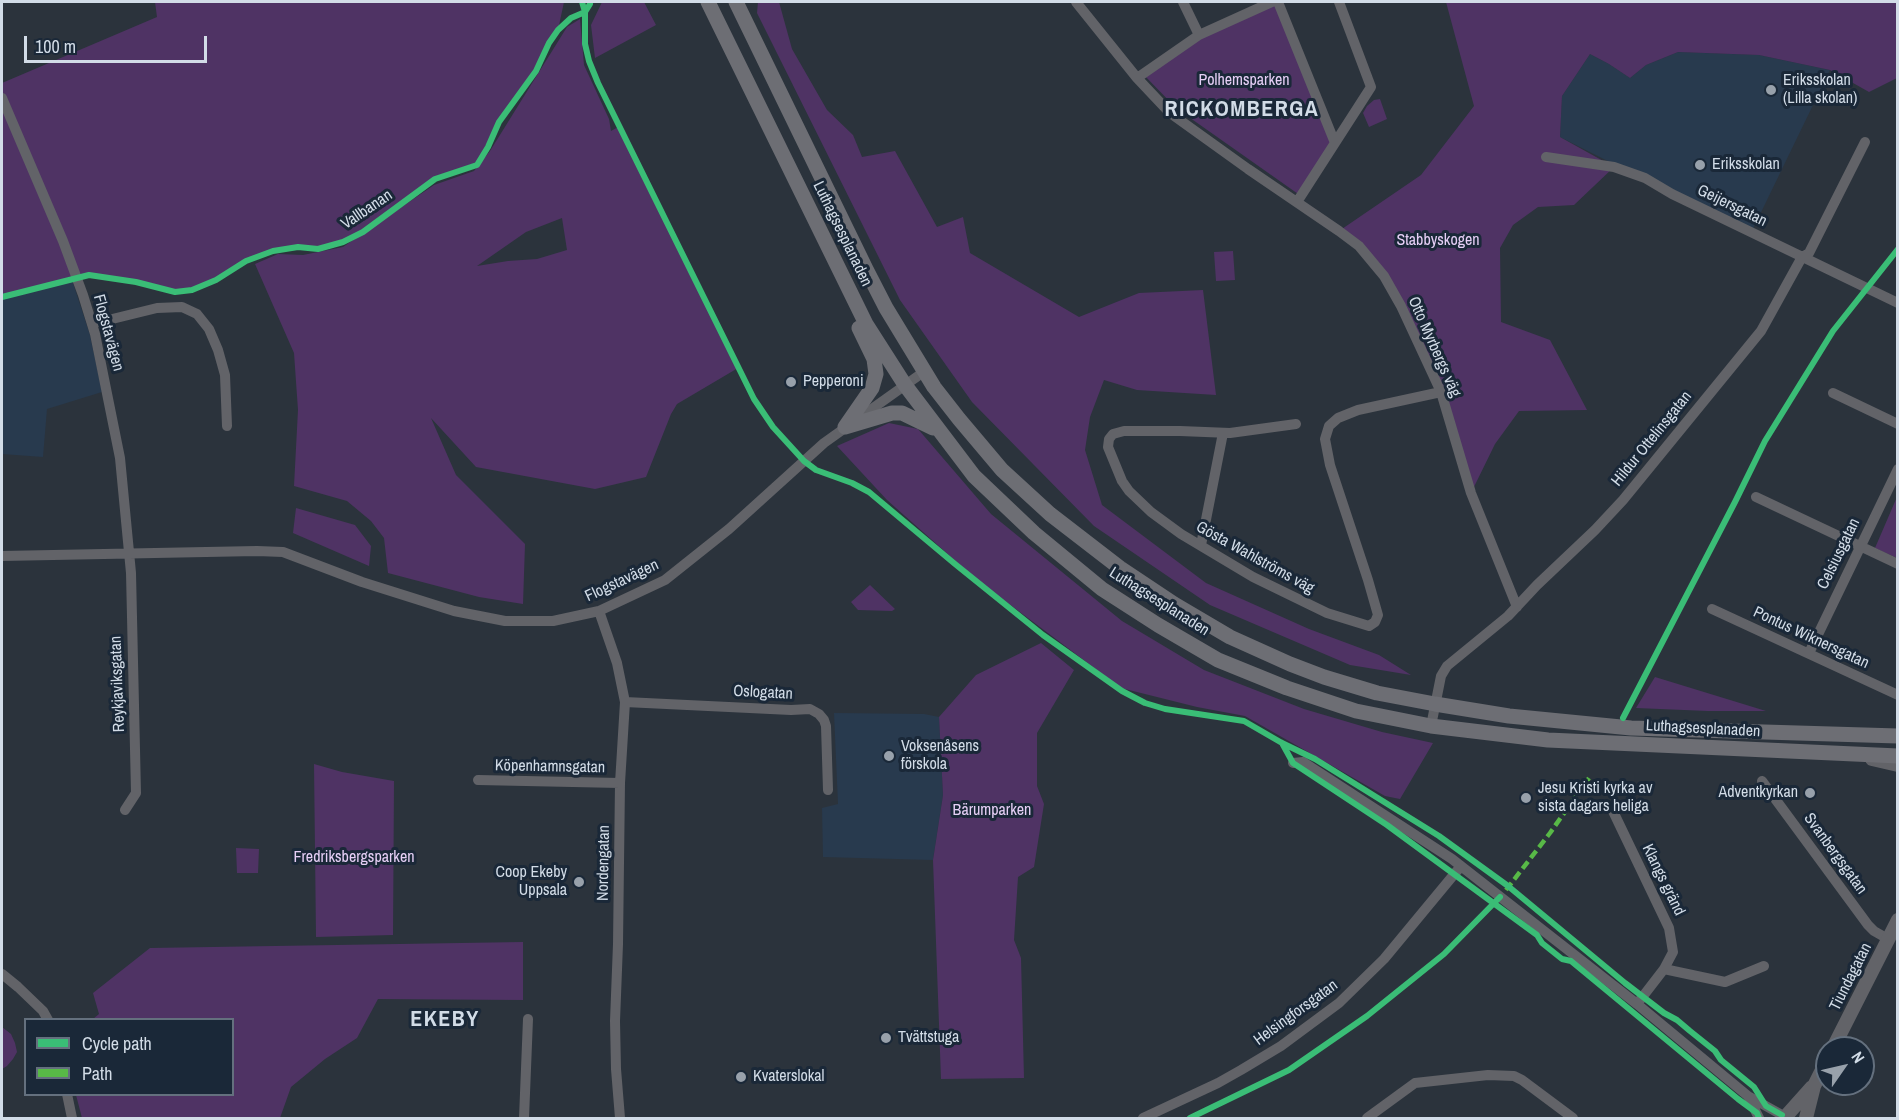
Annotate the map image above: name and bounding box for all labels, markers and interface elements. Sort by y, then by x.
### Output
scale bar [27,24,210,62]
text: 100 m [35,34,76,59]
park label: Polhemsparken [1198,71,1290,91]
place label: Eriksskolan (Lilla skolan) [1783,71,1857,109]
marker: Eriksskolan (Lilla skolan) [1764,83,1778,97]
district label: RICKOMBERGA [1165,97,1319,123]
place label: Eriksskolan [1712,155,1780,175]
marker: Eriksskolan [1693,158,1707,172]
street label: Luthagsesplanaden [808,178,876,290]
street label: Geijersgatan [1694,181,1770,231]
street label: Vallbanan [338,186,396,234]
park label: Stabbyskogen [1396,231,1480,251]
street label: Flogstavägen [89,292,127,374]
street label: Otto Myrbergs väg [1403,294,1465,400]
place label: Pepperoni [803,372,864,392]
marker: Pepperoni [784,375,798,389]
street label: Hildur Ottelinsgatan [1608,388,1696,490]
street label: Celsiusgatan [1814,515,1864,593]
street label: Gösta Wahlströms väg [1193,518,1317,598]
street label: Flogstavägen [582,556,662,606]
street label: Luthagsesplanaden [1105,564,1213,640]
street label: Pontus Wiknersgatan [1750,603,1872,673]
street label: Reykjaviksgatan [107,636,129,732]
street label: Oslogatan [733,682,793,704]
street label: Luthagsesplanaden [1645,716,1761,742]
place label: Voksenåsens förskola [901,737,979,775]
marker: Voksenåsens förskola [882,749,896,763]
street label: Köpenhamnsgatan [495,756,605,778]
place label: Jesu Kristi kyrka av sista dagars heliga [1538,779,1652,817]
place label: Adventkyrkan [1719,783,1798,803]
marker: Adventkyrkan [1803,786,1817,800]
marker: Jesu Kristi kyrka av sista dagars heliga [1519,791,1533,805]
park label: Bärumparken [953,801,1031,821]
street label: Svanbergsgatan [1799,810,1871,898]
street label: Nordengatan [594,825,614,901]
street label: Klangs gränd [1637,841,1689,919]
park label: Fredriksbergsparken [293,848,415,868]
place label: Coop Ekeby Uppsala [496,863,567,901]
marker: Coop Ekeby Uppsala [572,875,586,889]
street label: Tiundagatan [1826,940,1876,1014]
street label: Helsingforsgatan [1250,976,1342,1050]
district label: EKEBY [410,1007,480,1033]
legend [24,1018,234,1096]
place label: Tvättstuga [898,1028,959,1048]
text: Cycle path [82,1031,152,1056]
marker: Tvättstuga [879,1031,893,1045]
north arrow [1815,1036,1875,1096]
text: N [1846,1047,1870,1067]
text: Path [82,1061,112,1086]
place label: Kvaterslokal [753,1067,824,1087]
marker: Kvaterslokal [734,1070,748,1084]

